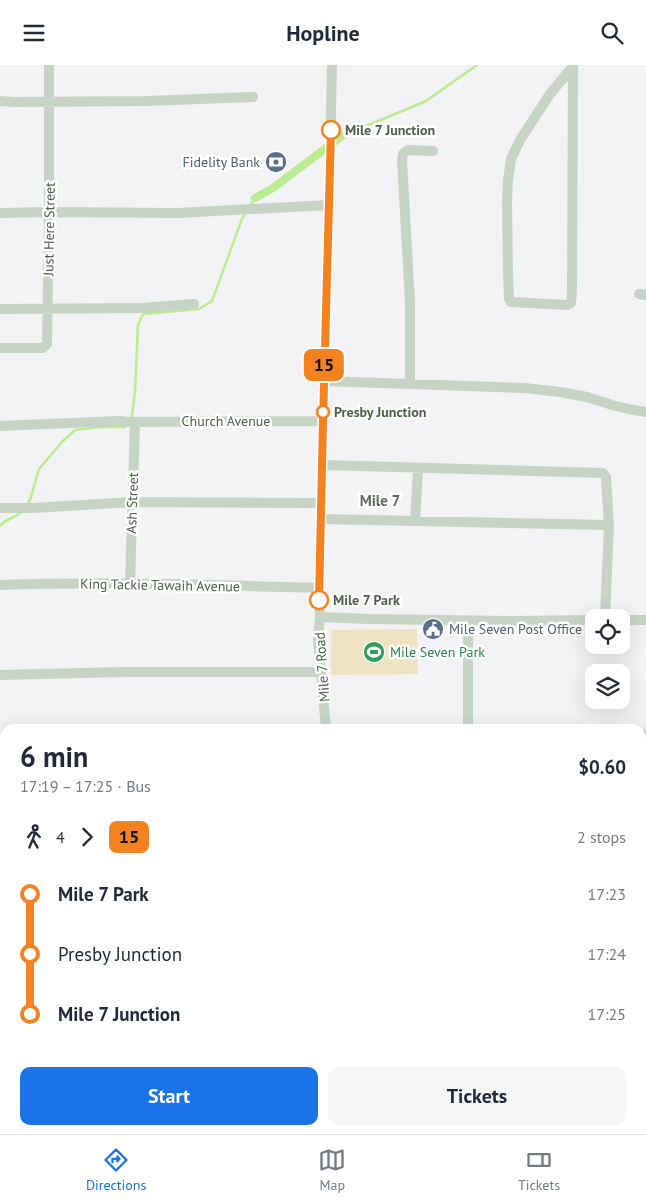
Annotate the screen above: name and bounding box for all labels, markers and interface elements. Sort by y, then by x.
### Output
icon: menu [20,19,48,47]
text: Hopline [286,19,360,47]
icon: search [598,19,626,47]
marker: Mile 7 Junction [321,120,341,140]
place label: Mile 7 Junction [345,121,435,139]
bank icon: Fidelity Bank [264,150,288,174]
place label: Fidelity Bank [183,153,260,171]
street label: Just Here Street [39,182,59,277]
line badge: 15 [302,349,346,381]
text: 15 [314,353,334,376]
place label: Presby Junction [334,403,426,421]
marker: Presby Junction [316,405,330,419]
street label: Church Avenue [182,412,270,430]
street label: Ash Street [122,472,142,534]
district label: Mile 7 [360,491,400,510]
street label: King Tackie Tawaih Avenue [80,575,240,595]
marker: Mile 7 Park [309,590,329,610]
place label: Mile 7 Park [333,591,400,609]
map controls [585,609,630,709]
button: locate [585,609,630,654]
public building icon: Mile Seven Post Office [421,617,445,641]
place label: Mile Seven Post Office [449,620,582,638]
street label: Mile 7 Road [311,631,333,703]
sports icon: Mile Seven Park [362,640,386,664]
place label: Mile Seven Park [390,643,485,661]
button: layers [585,664,630,709]
text: 6 min [20,738,88,775]
text: $0.60 [578,755,626,779]
text: 17:19 – 17:25 · Bus [20,776,151,796]
icon: walk [20,823,48,851]
icon: forward [73,823,101,851]
text: 15 [119,825,139,848]
text: 4 [56,827,65,847]
text: 2 stops [577,827,626,847]
text: Mile 7 Park [58,882,149,906]
text: 17:23 [588,884,626,904]
text: Presby Junction [58,942,182,966]
text: 17:24 [588,944,626,964]
text: Mile 7 Junction [58,1002,180,1026]
text: 17:25 [588,1004,626,1024]
button: Start [20,1067,318,1125]
button: Tickets [328,1067,626,1125]
tab: Directions [86,1146,146,1194]
tab: Map [318,1146,346,1194]
tab: Tickets [518,1146,560,1194]

